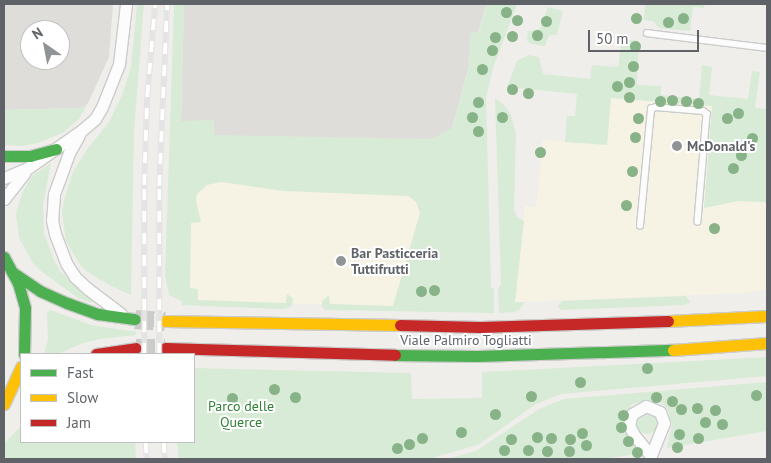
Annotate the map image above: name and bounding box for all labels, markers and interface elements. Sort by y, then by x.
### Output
north arrow [20,20,70,70]
scale bar [591,20,702,52]
text: N [29,23,46,43]
text: 50 m [596,29,629,48]
place label: McDonald's [687,138,756,154]
marker: McDonald's [671,140,683,152]
place label: Bar Pasticceria Tuttifrutti [351,245,438,278]
marker: Bar Pasticceria Tuttifrutti [335,255,347,267]
street label: Viale Palmiro Togliatti [400,332,532,348]
legend [20,353,195,443]
text: Fast [67,363,94,382]
text: Slow [67,388,98,407]
park label: Parco delle Querce [208,398,274,431]
text: Jam [67,413,91,432]

